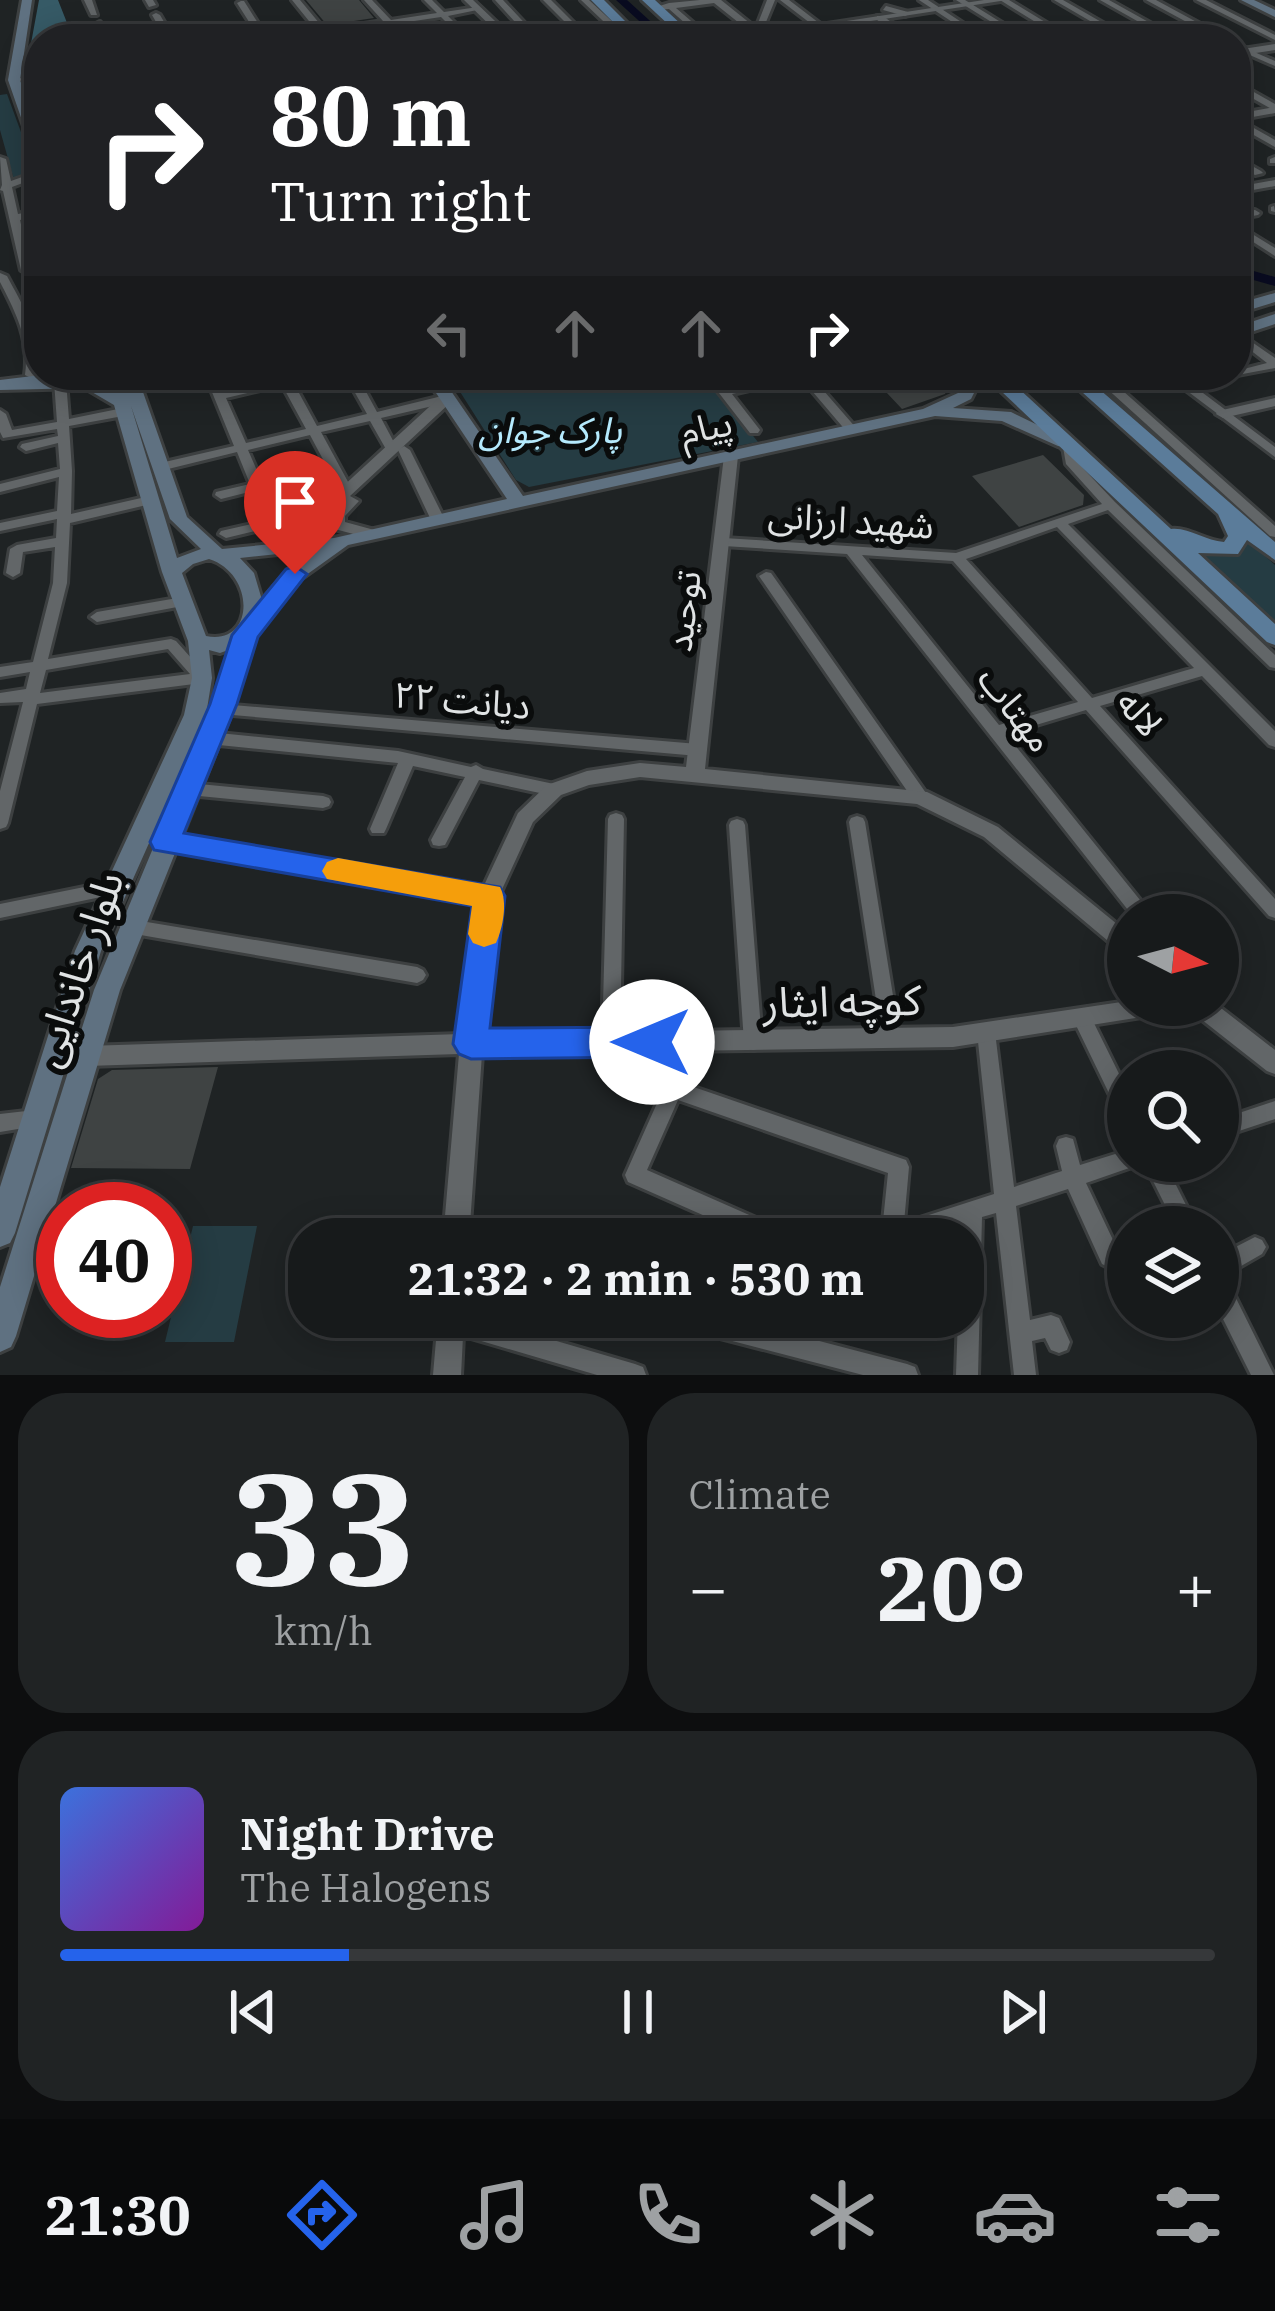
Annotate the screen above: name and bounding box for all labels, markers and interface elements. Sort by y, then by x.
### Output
text: 80 m [270,60,472,169]
icon: right [72,72,228,228]
text: Turn right [270,166,532,236]
icon: left [416,300,482,366]
icon: ahead [542,300,608,366]
icon: ahead [668,300,734,366]
icon: right [794,300,860,366]
street label: پیام [676,398,737,460]
park label: پارک جوان [478,406,622,454]
pin [244,451,346,574]
icon: arrive [262,469,328,535]
street label: شهید ارزانی [766,490,936,549]
street label: توحید [654,568,711,654]
street label: مهتاب [968,656,1065,761]
street label: دیانت ۲۲ [392,670,532,729]
street label: لاله [1107,679,1174,746]
street label: بلوار خاندایی [17,864,136,1074]
north arrow [1107,894,1239,1026]
map controls [1107,894,1239,1338]
street label: کوچه ایثار [761,972,922,1030]
position arrow [589,979,715,1105]
button: search [1107,1050,1239,1182]
speed limit sign: 40 [36,1182,192,1338]
button: layers [1107,1206,1239,1338]
text: 21:32 · 2 min · 530 m [408,1249,864,1307]
text: 33 [230,1425,417,1628]
text: Climate [689,1469,831,1520]
text: 20° [877,1529,1027,1646]
text: − [689,1544,728,1630]
text: + [1175,1544,1215,1630]
text: km/h [274,1605,373,1656]
text: Night Drive [240,1804,495,1862]
text: The Halogens [240,1862,491,1913]
icon: previous [220,1979,286,2045]
icon: pause [605,1979,671,2045]
icon: next [990,1979,1056,2045]
icon: directions [280,2173,364,2257]
icon: music [453,2173,537,2257]
icon: phone [626,2173,710,2257]
icon: climate [800,2173,884,2257]
icon: car [973,2173,1057,2257]
icon: filters [1146,2173,1230,2257]
text: 21:30 [45,2180,191,2250]

